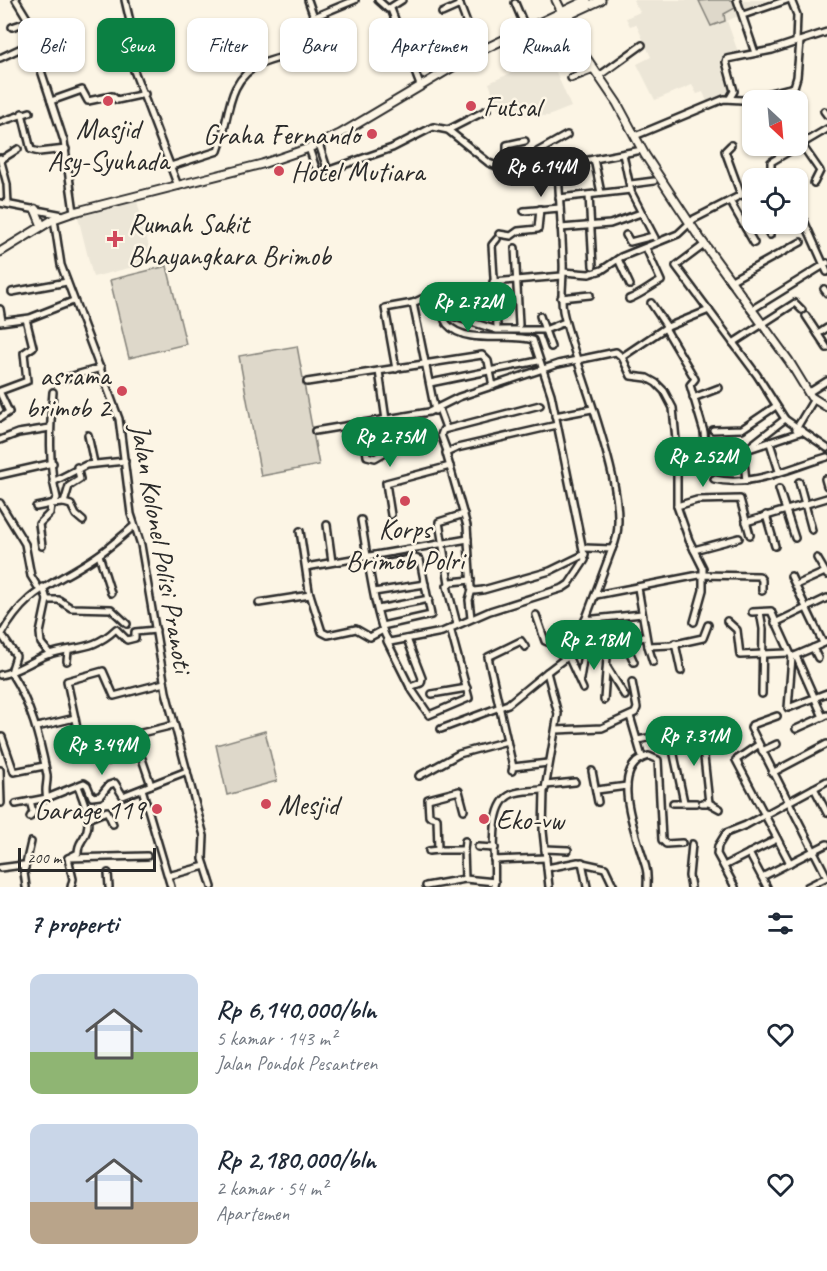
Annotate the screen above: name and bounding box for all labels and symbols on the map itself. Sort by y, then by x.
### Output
place label: Futsal [483,89,546,124]
north arrow [742,90,808,156]
marker: Masjid Asy-Syuhada [101,94,115,108]
marker: Futsal [464,99,478,113]
place label: Masjid Asy-Syuhada [47,111,171,178]
place label: Graha Fernando [203,117,363,152]
marker: Graha Fernando [365,127,379,141]
pin: Rp 6.14M [479,147,603,198]
place label: Hotel Mutiara [291,154,427,189]
marker: Hotel Mutiara [272,164,286,178]
place label: Rumah Sakit Bhayangkara Brimob [128,206,333,273]
marker: Rumah Sakit Bhayangkara Brimob [106,230,124,248]
pin: Rp 2.72M [406,282,530,333]
place label: asrama brimob 2 [25,358,113,425]
marker: asrama brimob 2 [115,384,129,398]
pin: Rp 2.75M [328,417,452,468]
street label: Jalan Kolonel Polisi Pranoti [123,419,202,679]
pin: Rp 2.52M [641,437,765,488]
marker: Korps Brimob Polri [398,494,412,508]
place label: Korps Brimob Polri [346,511,468,578]
pin: Rp 2.18M [532,620,656,671]
pin: Rp 7.31M [632,716,756,767]
pin: Rp 3.49M [40,725,164,776]
place label: Mesjid [278,787,343,822]
place label: Garage 119 [34,792,147,827]
marker: Mesjid [259,797,273,811]
marker: Garage 119 [150,802,164,816]
place label: Eko-vw [496,802,567,837]
marker: Eko-vw [477,812,491,826]
scale bar [18,845,156,872]

